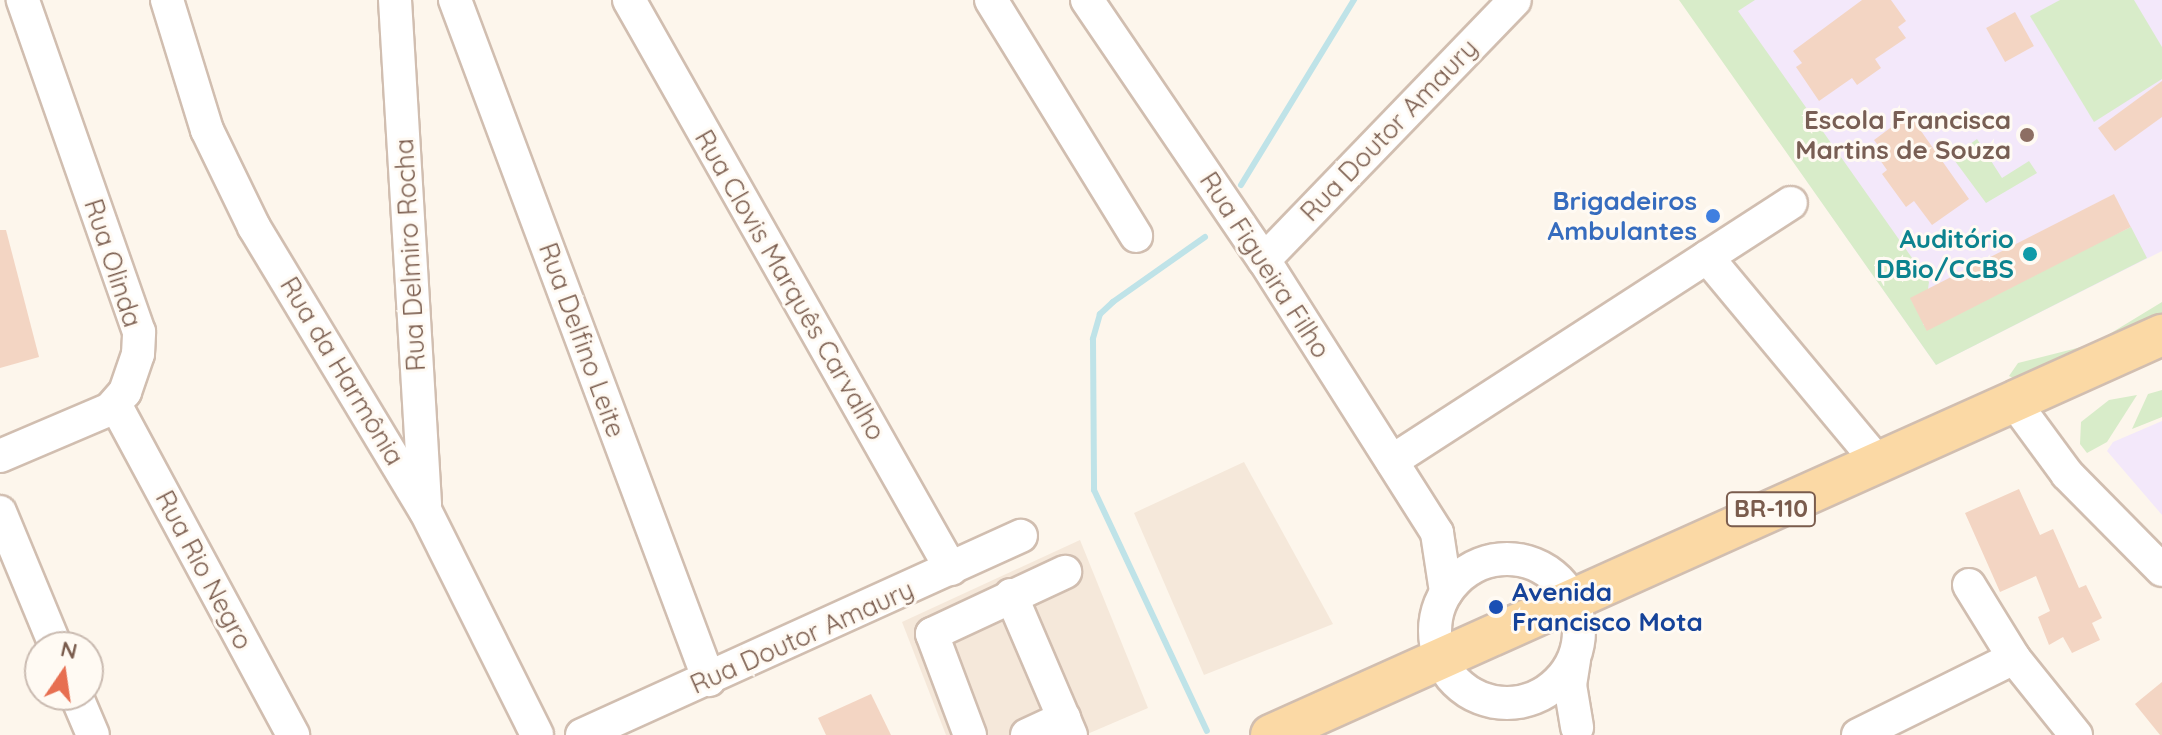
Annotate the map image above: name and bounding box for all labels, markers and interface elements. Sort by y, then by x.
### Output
street label: Rua Doutor Amaury [1294,32,1484,228]
place label: Escola Francisca Martins de Souza [1795,104,2011,166]
street label: Rua Clovis Marquês Carvalho [688,124,892,446]
marker: Escola Francisca Martins de Souza [2018,126,2036,144]
street label: Rua Delmiro Rocha [388,138,432,372]
street label: Rua Figueira Filho [1193,166,1337,364]
place label: Brigadeiros Ambulantes [1548,185,1697,246]
street label: Rua Olinda [78,195,148,331]
marker: Brigadeiros Ambulantes [1704,207,1722,225]
place label: Auditório DBio/CCBS [1876,223,2014,284]
street label: Rua Delfino Leite [532,239,632,441]
marker: Auditório DBio/CCBS [2021,245,2039,263]
street label: Rua da Harmônia [274,271,410,471]
street label: Rua Rio Negro [149,485,259,655]
road number: BR-110 [1725,489,1817,529]
street label: Rua Doutor Amaury [685,574,919,700]
place label: Avenida Francisco Mota [1512,576,1703,638]
marker: Avenida Francisco Mota [1487,598,1505,616]
north arrow [24,631,104,711]
text: N [58,634,80,665]

